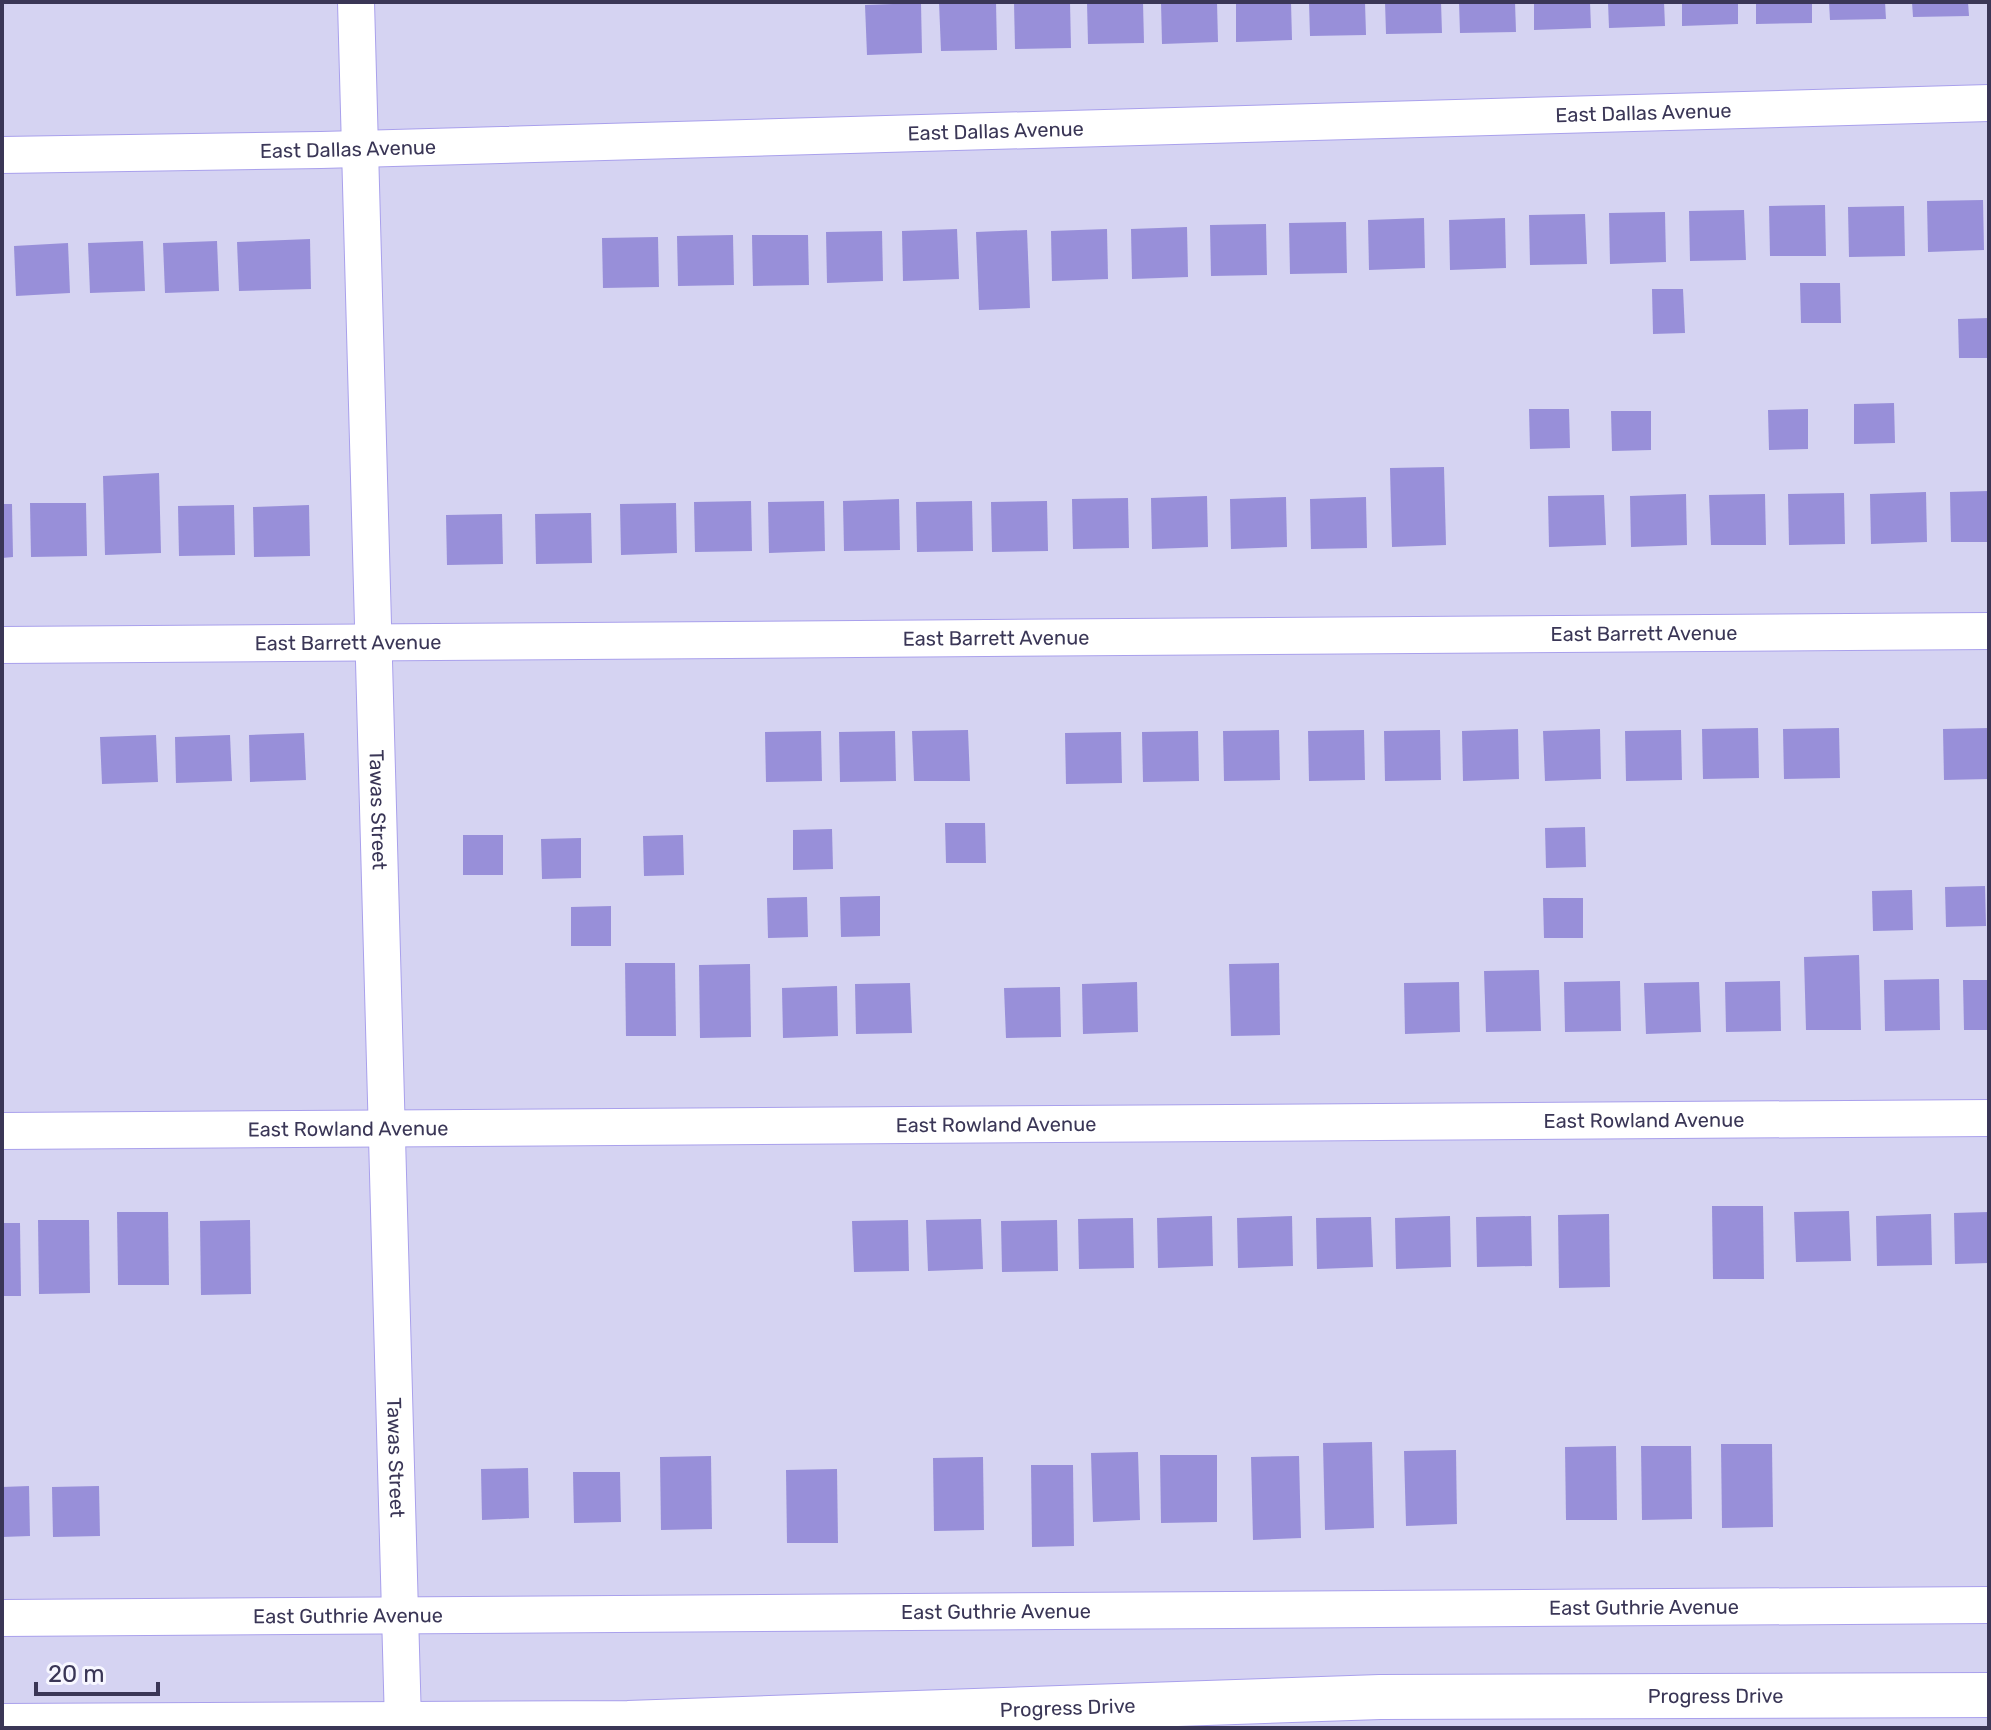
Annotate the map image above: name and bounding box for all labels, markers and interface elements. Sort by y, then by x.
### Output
street label: East Dallas Avenue [1555,98,1732,127]
street label: East Dallas Avenue [907,117,1084,145]
street label: East Dallas Avenue [260,135,436,163]
street label: East Barrett Avenue [1550,621,1737,646]
street label: East Barrett Avenue [903,625,1089,651]
street label: East Barrett Avenue [255,630,441,655]
street label: Tawas Street [364,749,392,870]
street label: East Rowland Avenue [1544,1108,1744,1133]
street label: East Rowland Avenue [896,1112,1096,1137]
street label: East Rowland Avenue [248,1116,448,1141]
street label: Tawas Street [382,1397,409,1518]
street label: East Guthrie Avenue [1549,1595,1739,1620]
street label: East Guthrie Avenue [901,1599,1091,1624]
street label: East Guthrie Avenue [253,1603,443,1628]
scale bar [36,1646,158,1696]
text: 20 m [48,1660,105,1688]
street label: Progress Drive [1648,1684,1783,1708]
street label: Progress Drive [999,1693,1136,1722]

